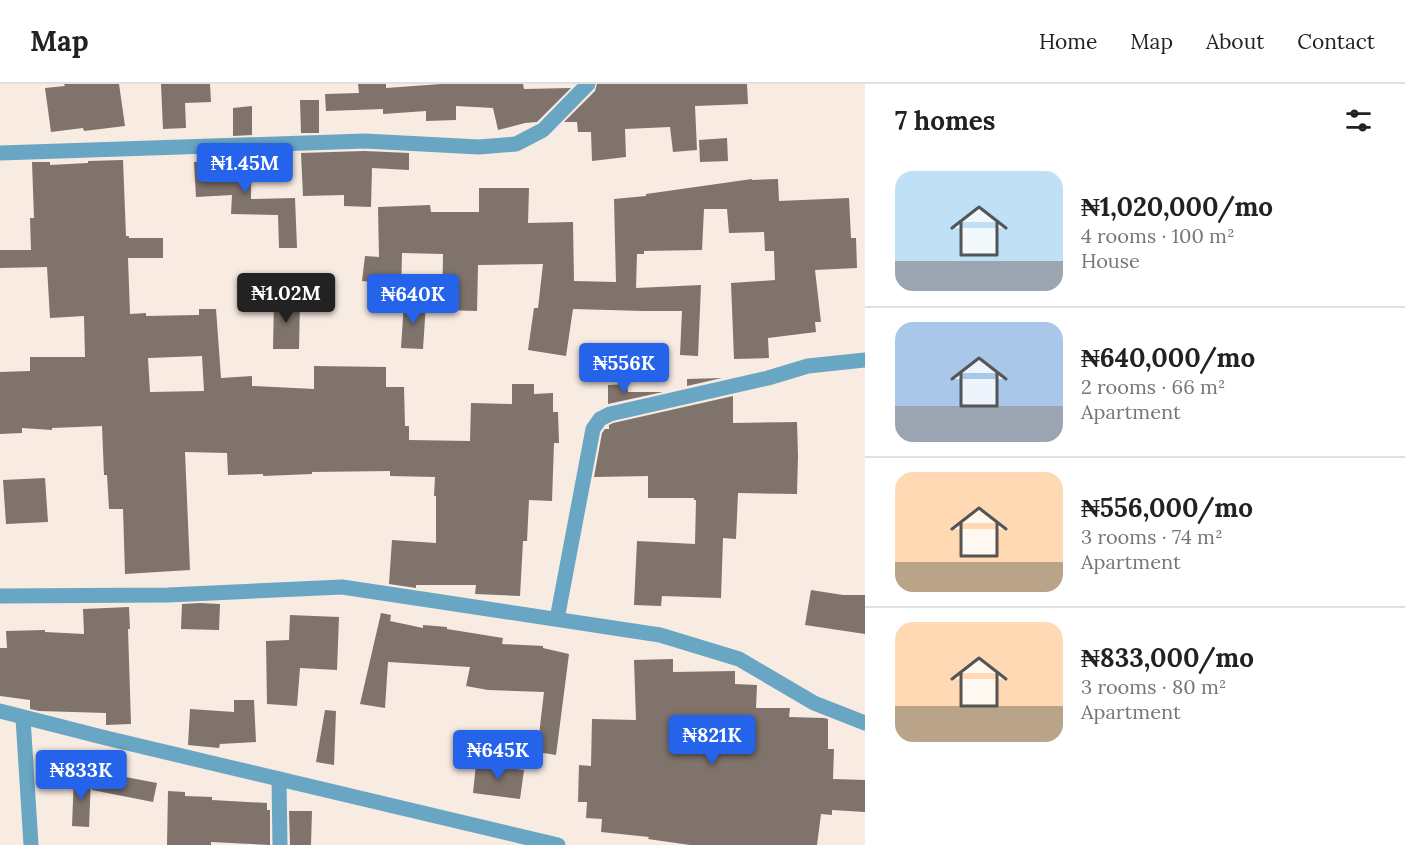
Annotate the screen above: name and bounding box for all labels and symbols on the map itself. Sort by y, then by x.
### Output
pin: ₦1.45M [196,143,294,194]
pin: ₦1.02M [237,273,335,324]
pin: ₦640K [371,274,455,325]
pin: ₦556K [582,343,666,394]
pin: ₦821K [670,715,754,766]
pin: ₦645K [456,730,540,781]
pin: ₦833K [39,750,123,801]

